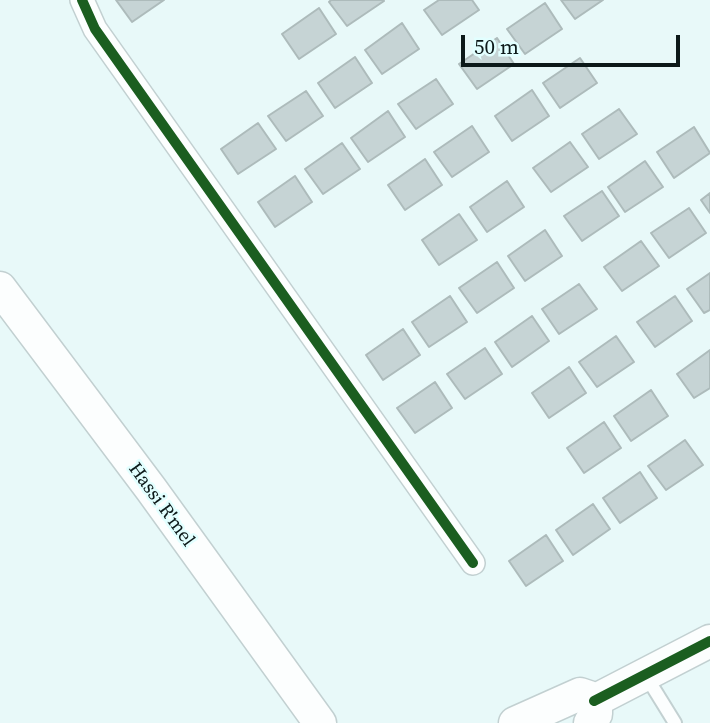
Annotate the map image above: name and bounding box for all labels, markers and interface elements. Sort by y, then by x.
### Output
scale bar [465,21,684,65]
text: 50 m [474,32,519,61]
street label: Hassi R'mel [123,459,199,551]

